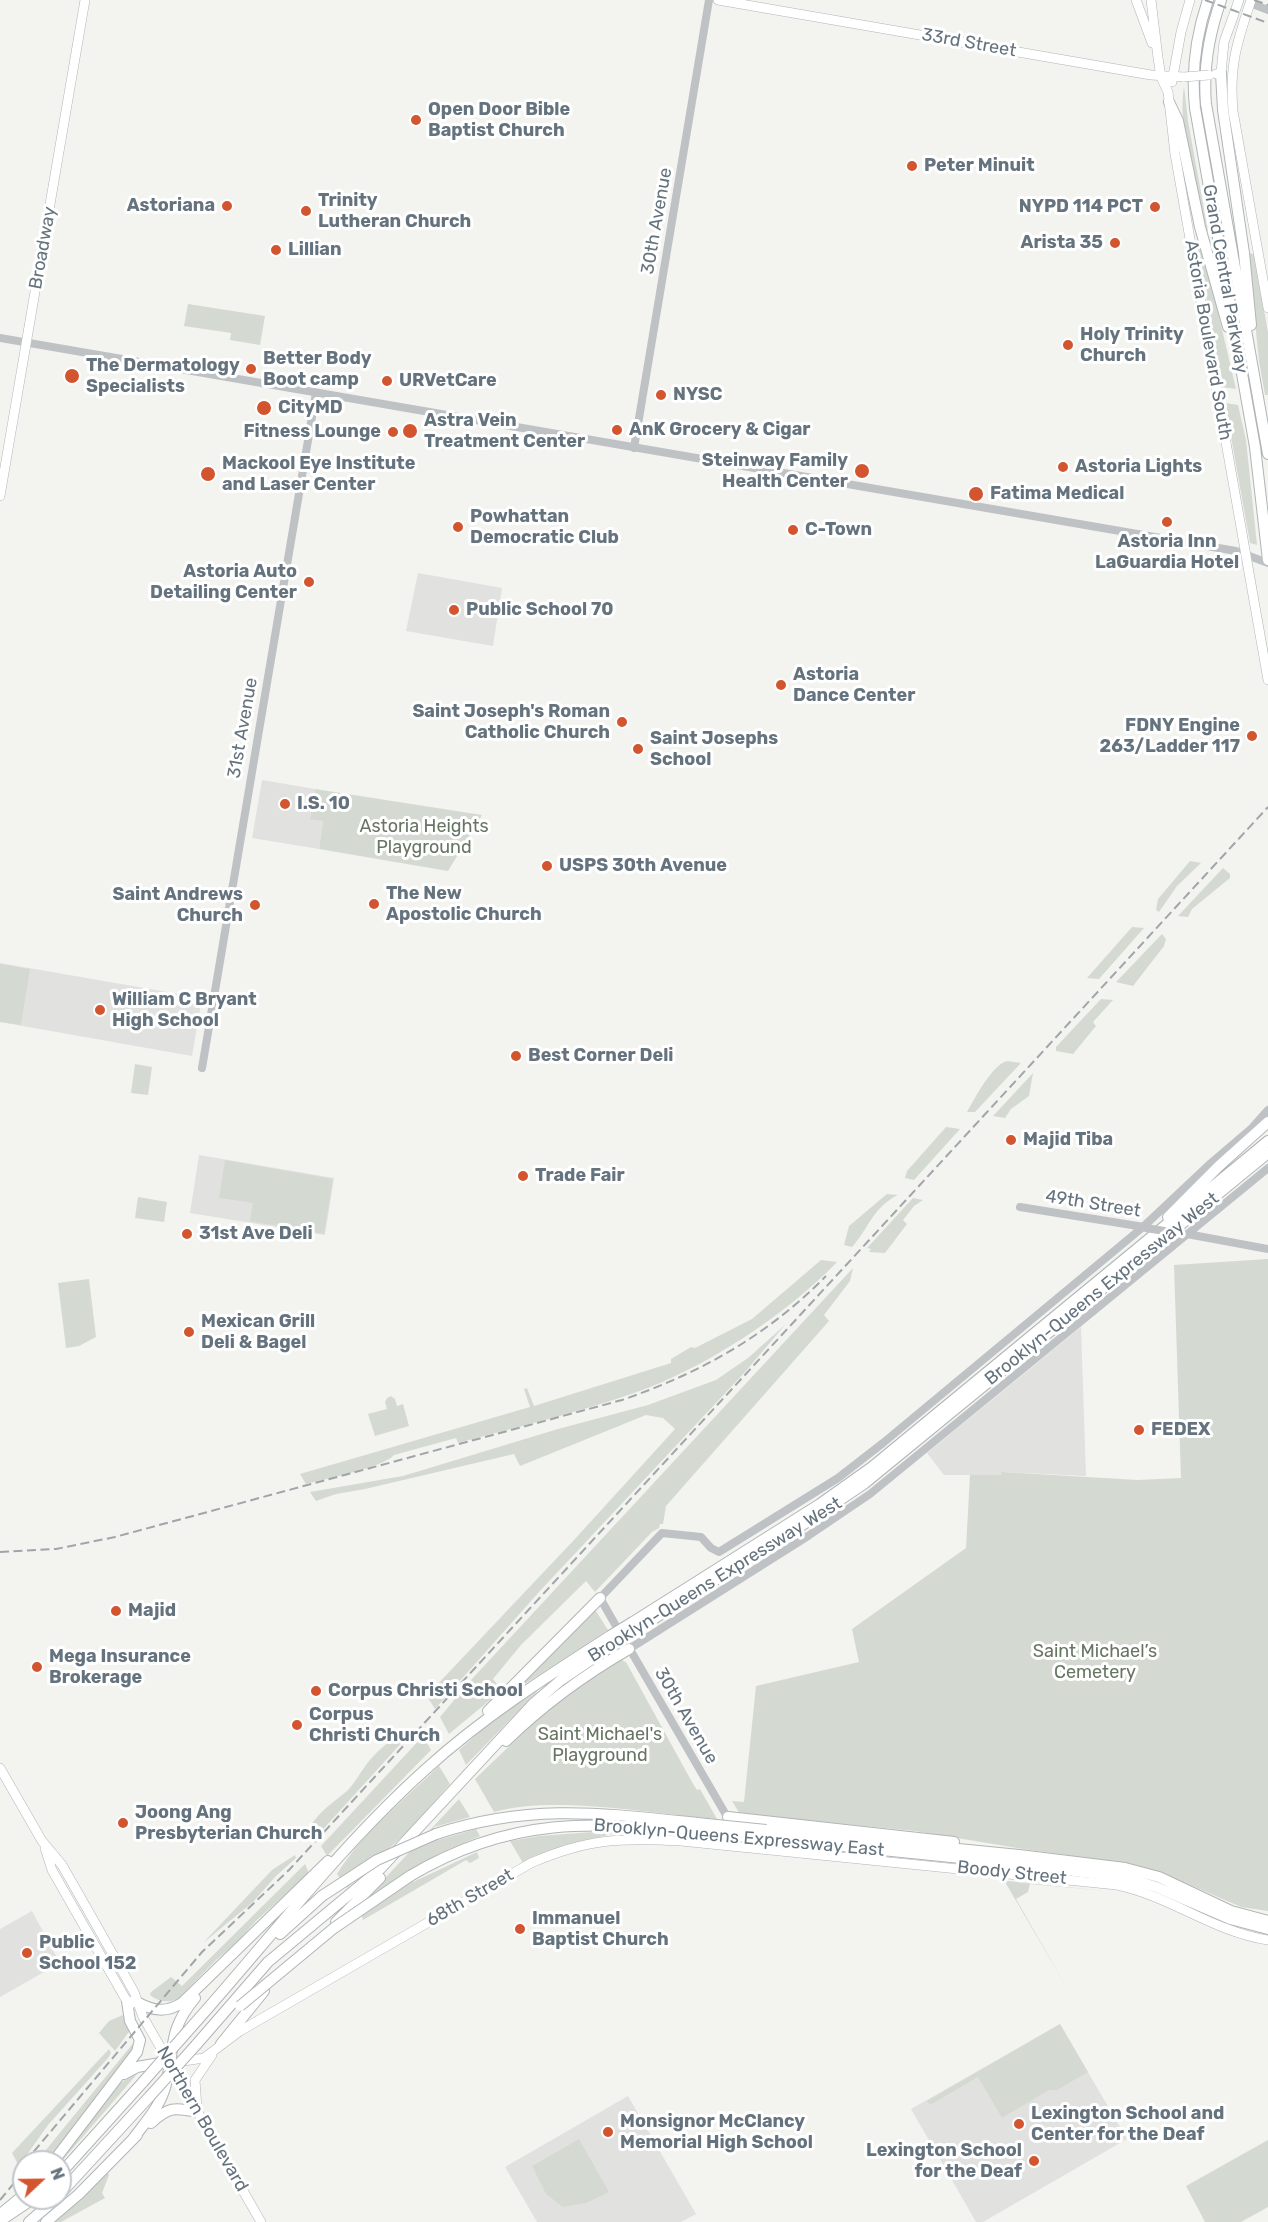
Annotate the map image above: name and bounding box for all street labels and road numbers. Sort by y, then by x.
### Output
street label: 33rd Street [920,24,1018,62]
street label: 30th Avenue [637,166,677,276]
street label: Grand Central Parkway [1198,183,1252,375]
street label: Broadway [25,205,61,291]
street label: Astoria Boulevard South [1180,238,1236,442]
street label: 31st Avenue [224,676,262,780]
street label: 49th Street [1044,1186,1142,1222]
street label: Brooklyn-Queens Expressway West [981,1188,1223,1390]
street label: Brooklyn-Queens Expressway West [584,1493,846,1667]
street label: 30th Avenue [650,1664,722,1768]
street label: Brooklyn-Queens Expressway East [593,1815,885,1861]
street label: Boody Street [956,1857,1068,1889]
street label: 68th Street [423,1864,517,1932]
street label: Northern Boulevard [152,2043,252,2195]

